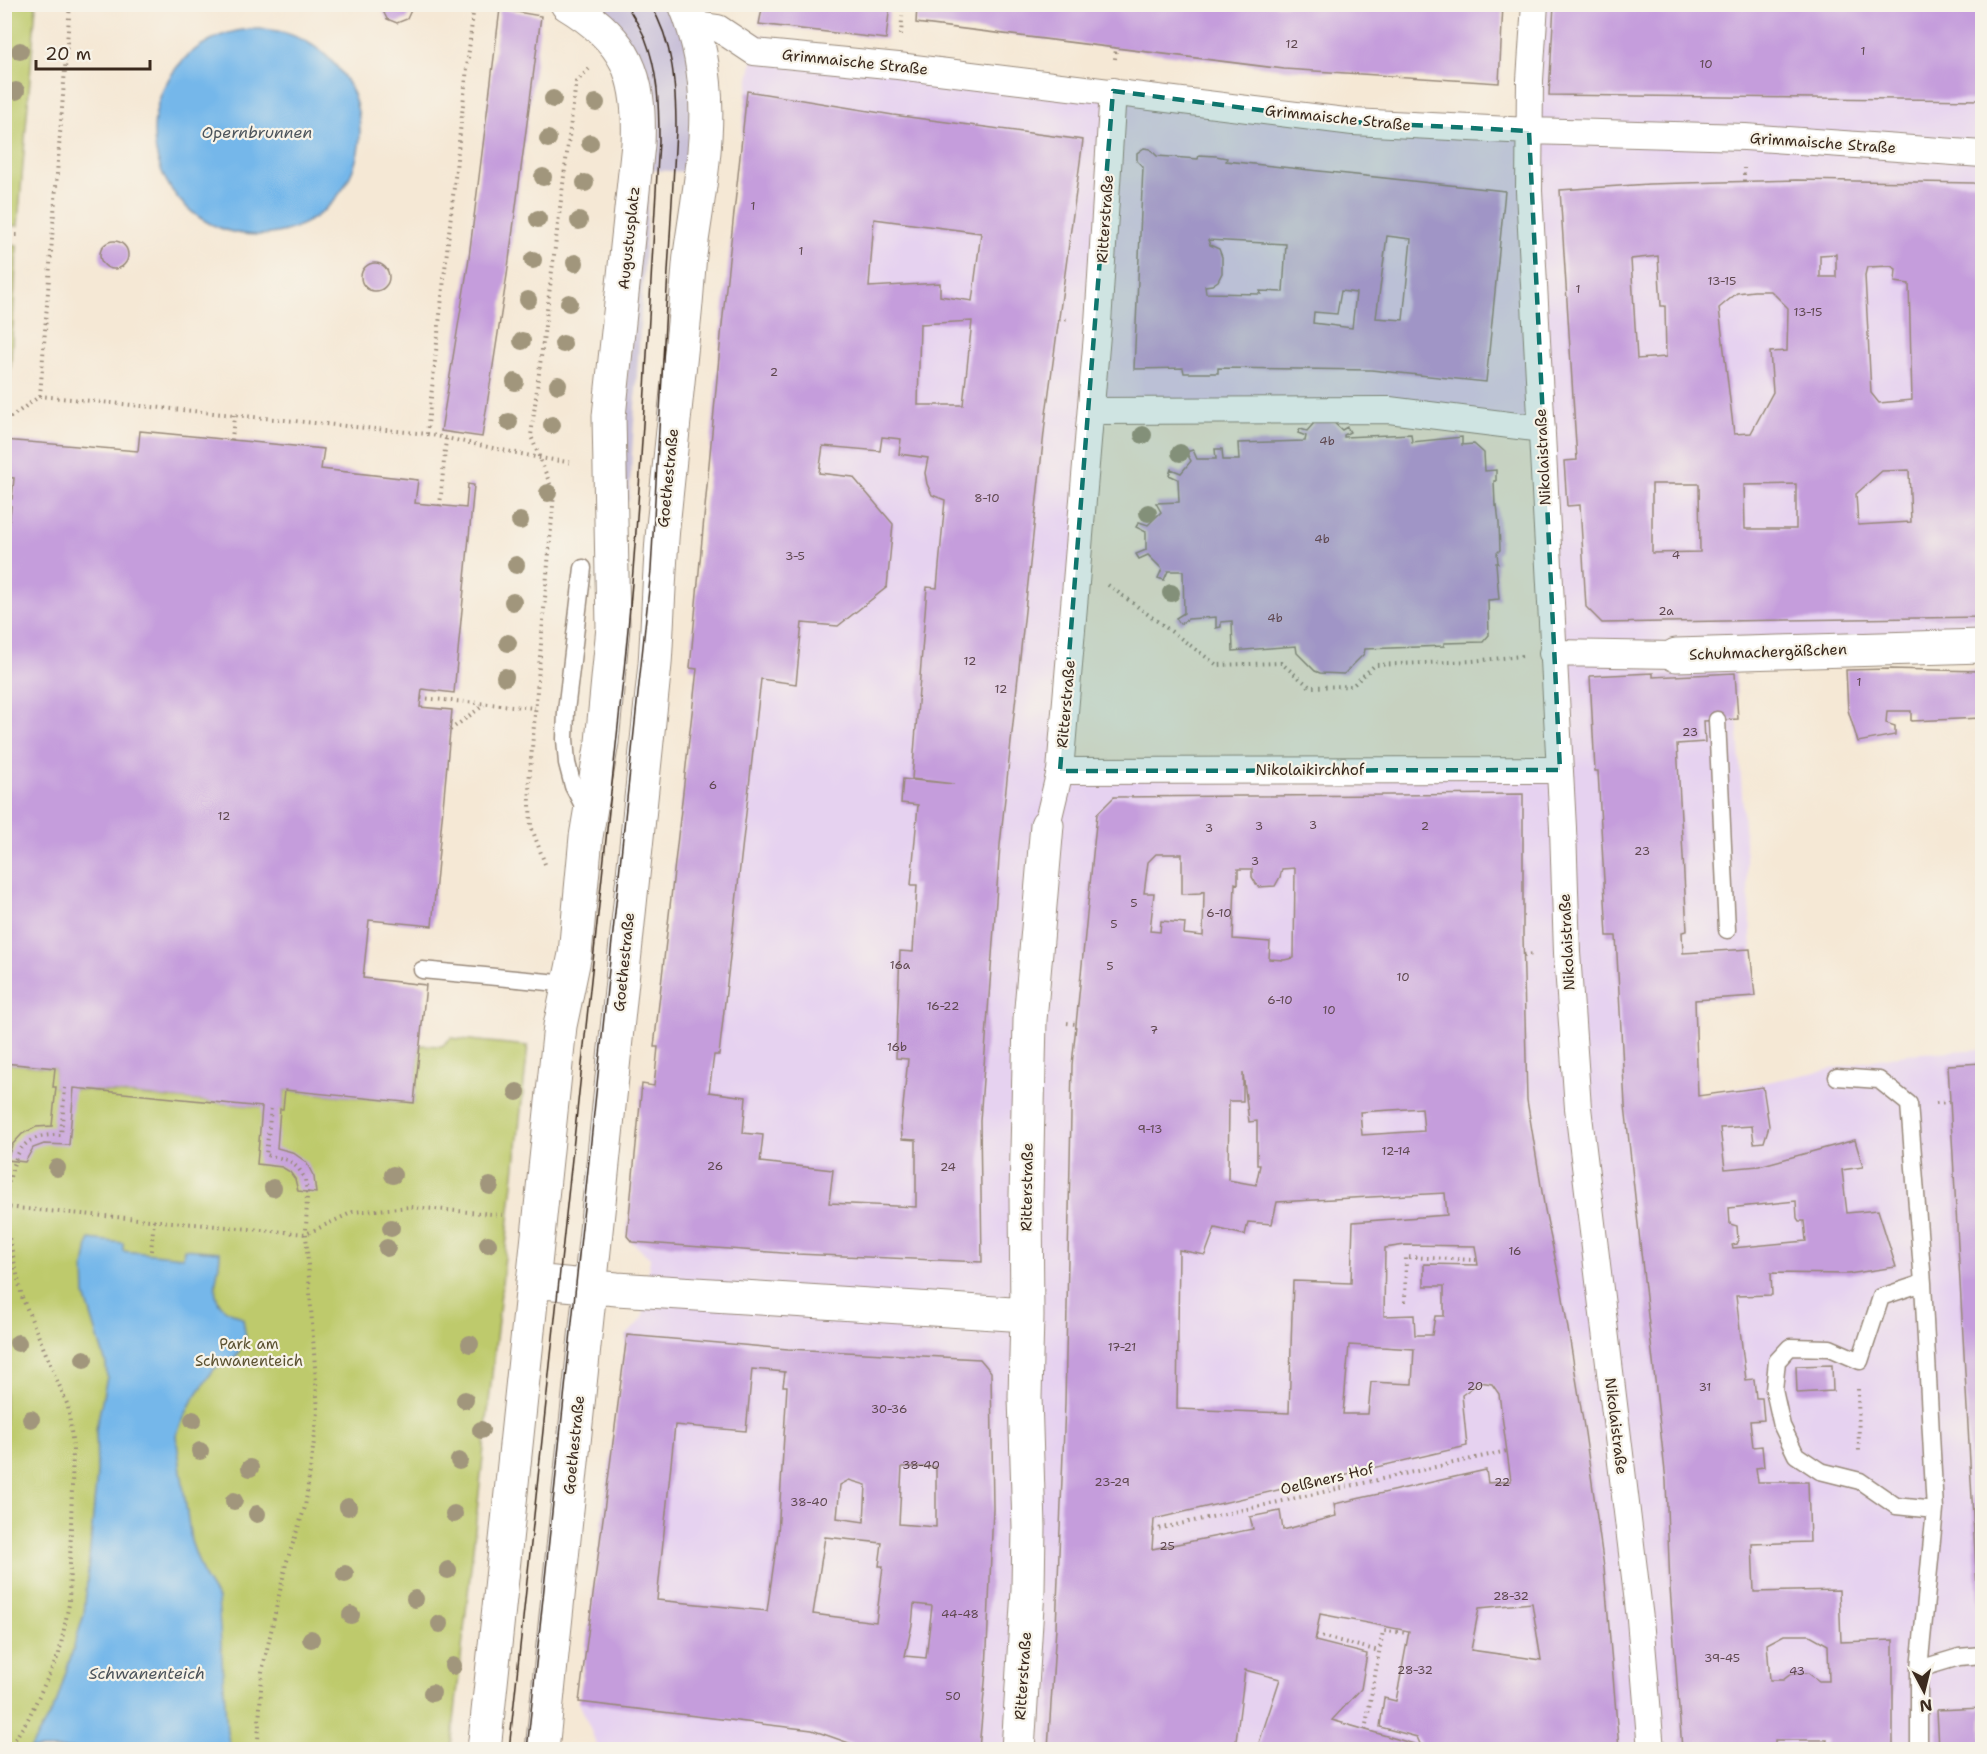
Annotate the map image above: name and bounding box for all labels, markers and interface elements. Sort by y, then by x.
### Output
scale bar [36,33,150,71]
house number: 12 [1286,36,1298,52]
text: 20 m [45,42,91,66]
house number: 1 [1860,43,1866,59]
street label: Grimmaische Straße [781,44,929,80]
house number: 10 [1699,56,1713,72]
street label: Grimmaische Straße [1264,100,1412,136]
water label: Opernbrunnen [202,122,312,143]
street label: Grimmaische Straße [1749,128,1897,158]
street label: Ritterstraße [1092,174,1118,264]
street label: Augustusplatz [614,185,644,291]
house number: 1 [750,198,756,214]
house number: 1 [798,243,804,259]
house number: 13-15 [1708,273,1736,289]
house number: 1 [1575,281,1581,297]
house number: 13-15 [1794,304,1822,320]
house number: 2 [770,364,778,380]
street label: Nikolaistraße [1530,408,1556,506]
street label: Goethestraße [653,427,683,529]
house number: 4b [1319,433,1335,449]
house number: 8-10 [974,490,1000,506]
house number: 4b [1314,531,1330,547]
house number: 4 [1672,547,1680,563]
house number: 3-5 [785,548,805,564]
house number: 2a [1658,603,1674,619]
house number: 4b [1267,610,1283,626]
street label: Schuhmachergäßchen [1689,639,1847,665]
house number: 12 [964,653,976,669]
street label: Ritterstraße [1052,659,1080,749]
house number: 1 [1856,674,1862,690]
house number: 12 [995,681,1007,697]
house number: 23 [1682,724,1698,740]
street label: Nikolaikirchhof [1256,760,1365,780]
house number: 6 [709,777,717,793]
house number: 12 [218,808,230,824]
house number: 3 [1309,817,1317,833]
house number: 3 [1255,818,1263,834]
house number: 2 [1421,818,1429,834]
house number: 3 [1205,820,1213,836]
house number: 23 [1634,843,1650,859]
house number: 3 [1251,853,1259,869]
street label: Nikolaistraße [1554,893,1580,991]
house number: 5 [1130,895,1138,911]
house number: 6-10 [1206,905,1232,921]
street label: Goethestraße [609,911,639,1013]
house number: 5 [1110,916,1118,932]
house number: 16a [890,957,911,973]
house number: 5 [1106,958,1114,974]
house number: 10 [1396,969,1410,985]
house number: 6-10 [1267,992,1293,1008]
house number: 16-22 [927,998,959,1014]
house number: 10 [1322,1002,1336,1018]
house number: 7 [1150,1022,1158,1038]
house number: 16b [887,1039,907,1055]
house number: 9-13 [1137,1121,1163,1137]
street label: Ritterstraße [1016,1142,1038,1232]
house number: 12-14 [1382,1143,1410,1159]
house number: 26 [707,1158,723,1174]
house number: 24 [940,1159,956,1175]
house number: 16 [1508,1243,1522,1259]
park label: Park am Schwanenteich [195,1334,303,1371]
house number: 17-21 [1108,1339,1136,1355]
street label: Nikolaistraße [1600,1376,1632,1476]
house number: 20 [1467,1378,1483,1394]
house number: 31 [1699,1379,1711,1395]
street label: Goethestraße [559,1394,589,1496]
house number: 30-36 [871,1401,907,1417]
house number: 38-40 [902,1457,940,1473]
street label: Oelßners Hof [1278,1458,1376,1499]
house number: 23-29 [1094,1474,1130,1490]
house number: 22 [1494,1474,1510,1490]
house number: 38-40 [790,1494,828,1510]
house number: 25 [1159,1538,1175,1554]
house number: 28-32 [1493,1588,1529,1604]
house number: 44-48 [941,1606,979,1622]
street label: Ritterstraße [1010,1631,1036,1721]
house number: 39-45 [1704,1650,1740,1666]
north arrow [1894,1661,1954,1721]
house number: 28-32 [1397,1662,1433,1678]
water label: Schwanenteich [89,1663,205,1684]
house number: 43 [1789,1663,1805,1679]
house number: 50 [945,1688,961,1704]
text: N [1918,1694,1933,1717]

